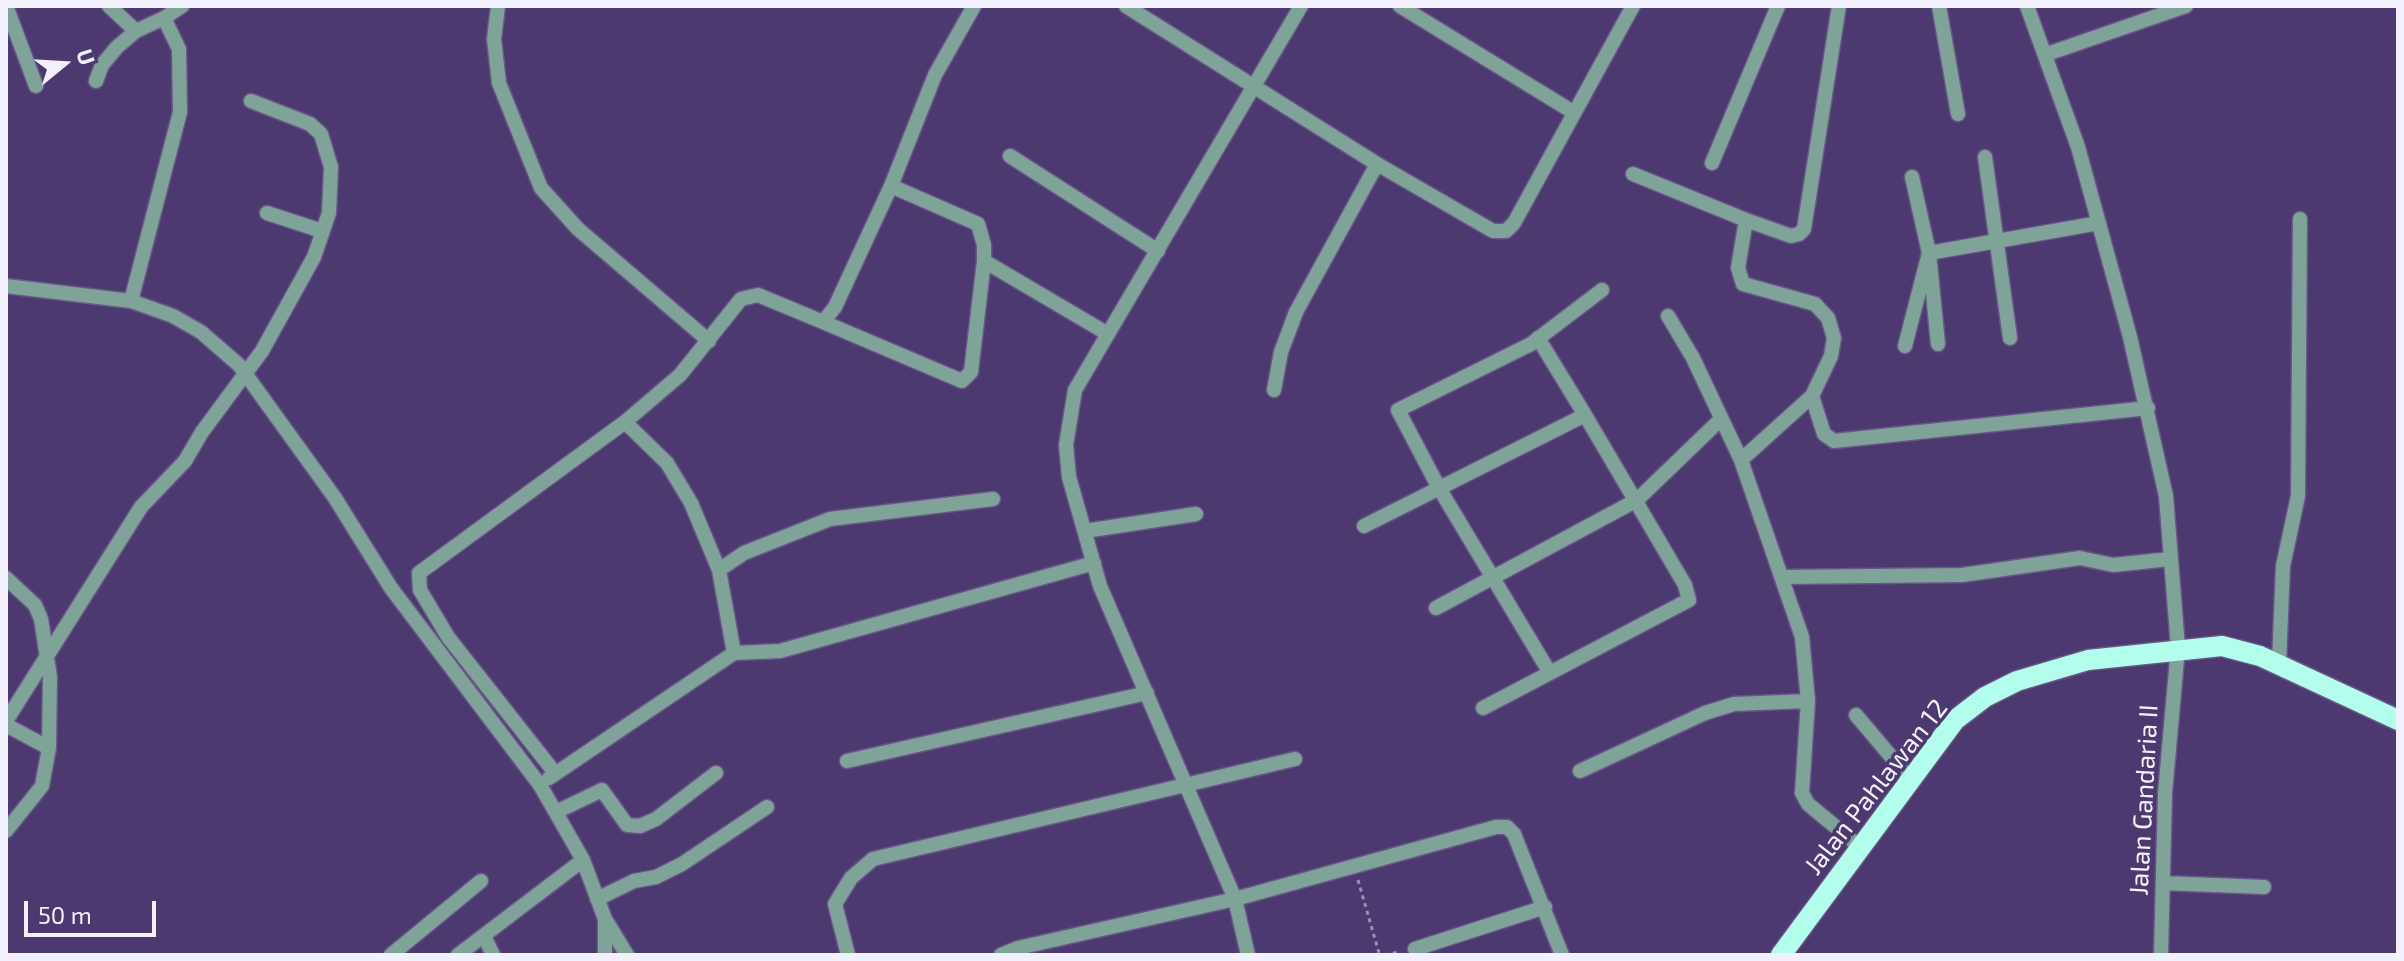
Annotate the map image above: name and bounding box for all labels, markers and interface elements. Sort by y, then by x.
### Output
north arrow [24,24,104,104]
text: U [72,45,102,68]
street label: Jalan Pahlawan 12 [1798,693,1954,881]
street label: Jalan Gandaria II [2123,704,2165,896]
scale bar [28,885,160,935]
text: 50 m [38,900,92,929]

